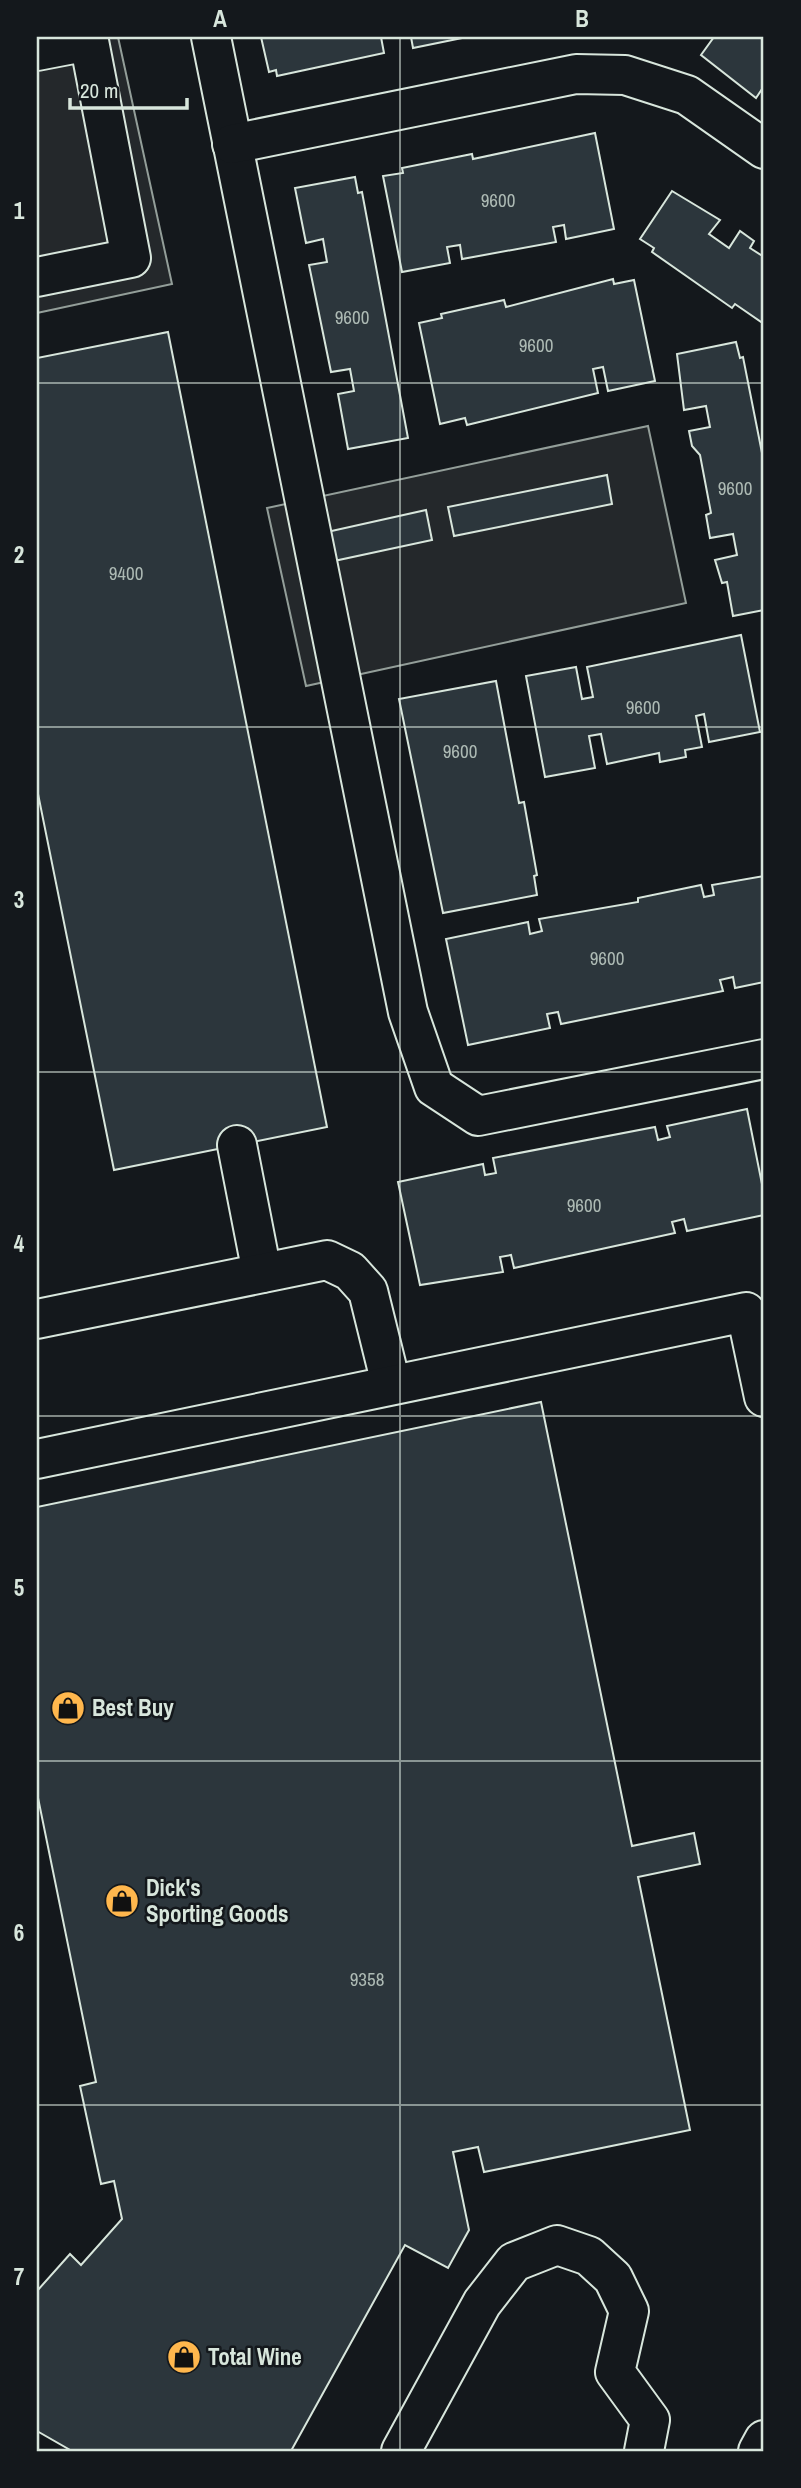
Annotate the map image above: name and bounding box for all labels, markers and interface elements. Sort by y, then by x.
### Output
text: A [213,3,227,34]
text: B [575,3,589,34]
scale bar [70,66,187,110]
text: 20 m [80,76,118,105]
house number: 9600 [481,187,515,213]
text: 1 [14,195,25,226]
house number: 9600 [335,304,369,330]
house number: 9600 [519,332,553,358]
house number: 9600 [718,475,752,501]
text: 2 [14,539,24,570]
house number: 9400 [109,560,143,586]
house number: 9600 [626,694,660,720]
house number: 9600 [443,738,477,764]
text: 3 [14,884,24,915]
house number: 9600 [590,945,624,971]
house number: 9600 [567,1192,601,1218]
text: 4 [14,1228,25,1259]
text: 5 [14,1572,24,1603]
shop icon: Best Buy [49,1689,87,1727]
place label: Best Buy [92,1692,174,1723]
place label: Dick's Sporting Goods [146,1872,289,1929]
shop icon: Dick's Sporting Goods [103,1882,141,1920]
text: 6 [14,1917,24,1948]
house number: 9358 [350,1966,384,1992]
text: 7 [14,2261,24,2292]
shop icon: Total Wine [165,2338,203,2376]
place label: Total Wine [208,2341,302,2372]

